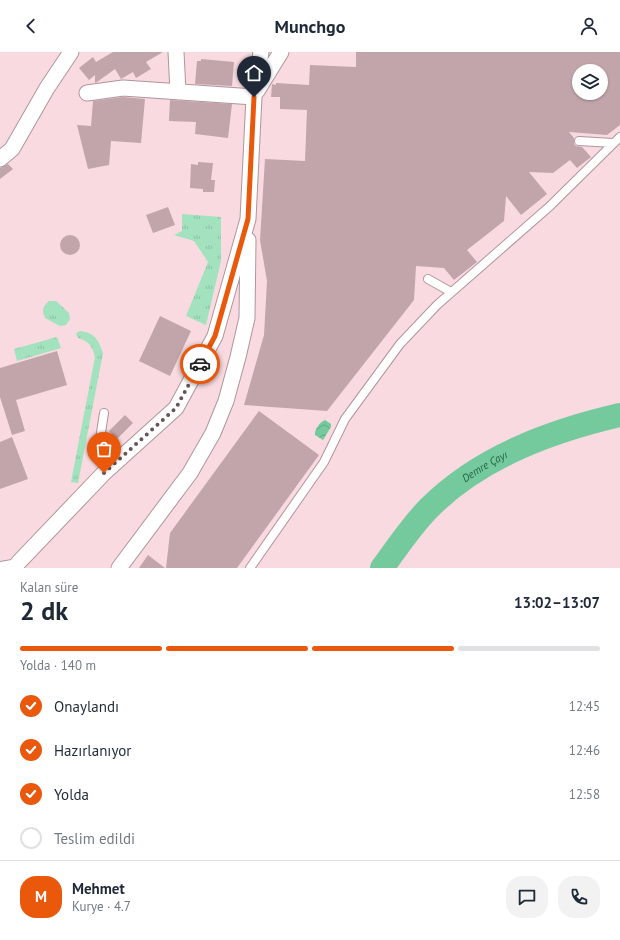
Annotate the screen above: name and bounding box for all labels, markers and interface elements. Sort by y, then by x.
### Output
icon: back [20,15,42,37]
text: Munchgo [275,15,345,38]
icon: person [578,15,600,37]
pin [237,56,271,97]
icon: home [243,62,265,84]
map controls [572,64,608,100]
button: layers [572,64,608,100]
courier [180,344,220,384]
icon: car [189,353,211,375]
pin [87,432,121,473]
icon: bag [93,438,115,460]
water label: Demre Çayı [459,447,510,485]
text: Kalan süre [20,579,78,596]
text: 13:02–13:07 [514,593,600,612]
text: 2 dk [20,594,68,627]
text: Yolda · 140 m [20,657,96,674]
icon: check [20,695,42,717]
text: Onaylandı [54,697,119,716]
text: 12:45 [569,698,600,715]
icon: check [20,739,42,761]
text: Hazırlanıyor [54,741,131,760]
text: 12:46 [569,742,600,759]
icon: check [20,783,42,805]
text: Yolda [54,785,89,804]
text: 12:58 [569,786,600,803]
text: Teslim edildi [54,829,135,848]
button: chat [506,876,548,918]
button: phone [558,876,600,918]
text: Mehmet [72,879,125,898]
text: M [35,887,47,906]
text: Kurye · 4.7 [72,898,131,915]

